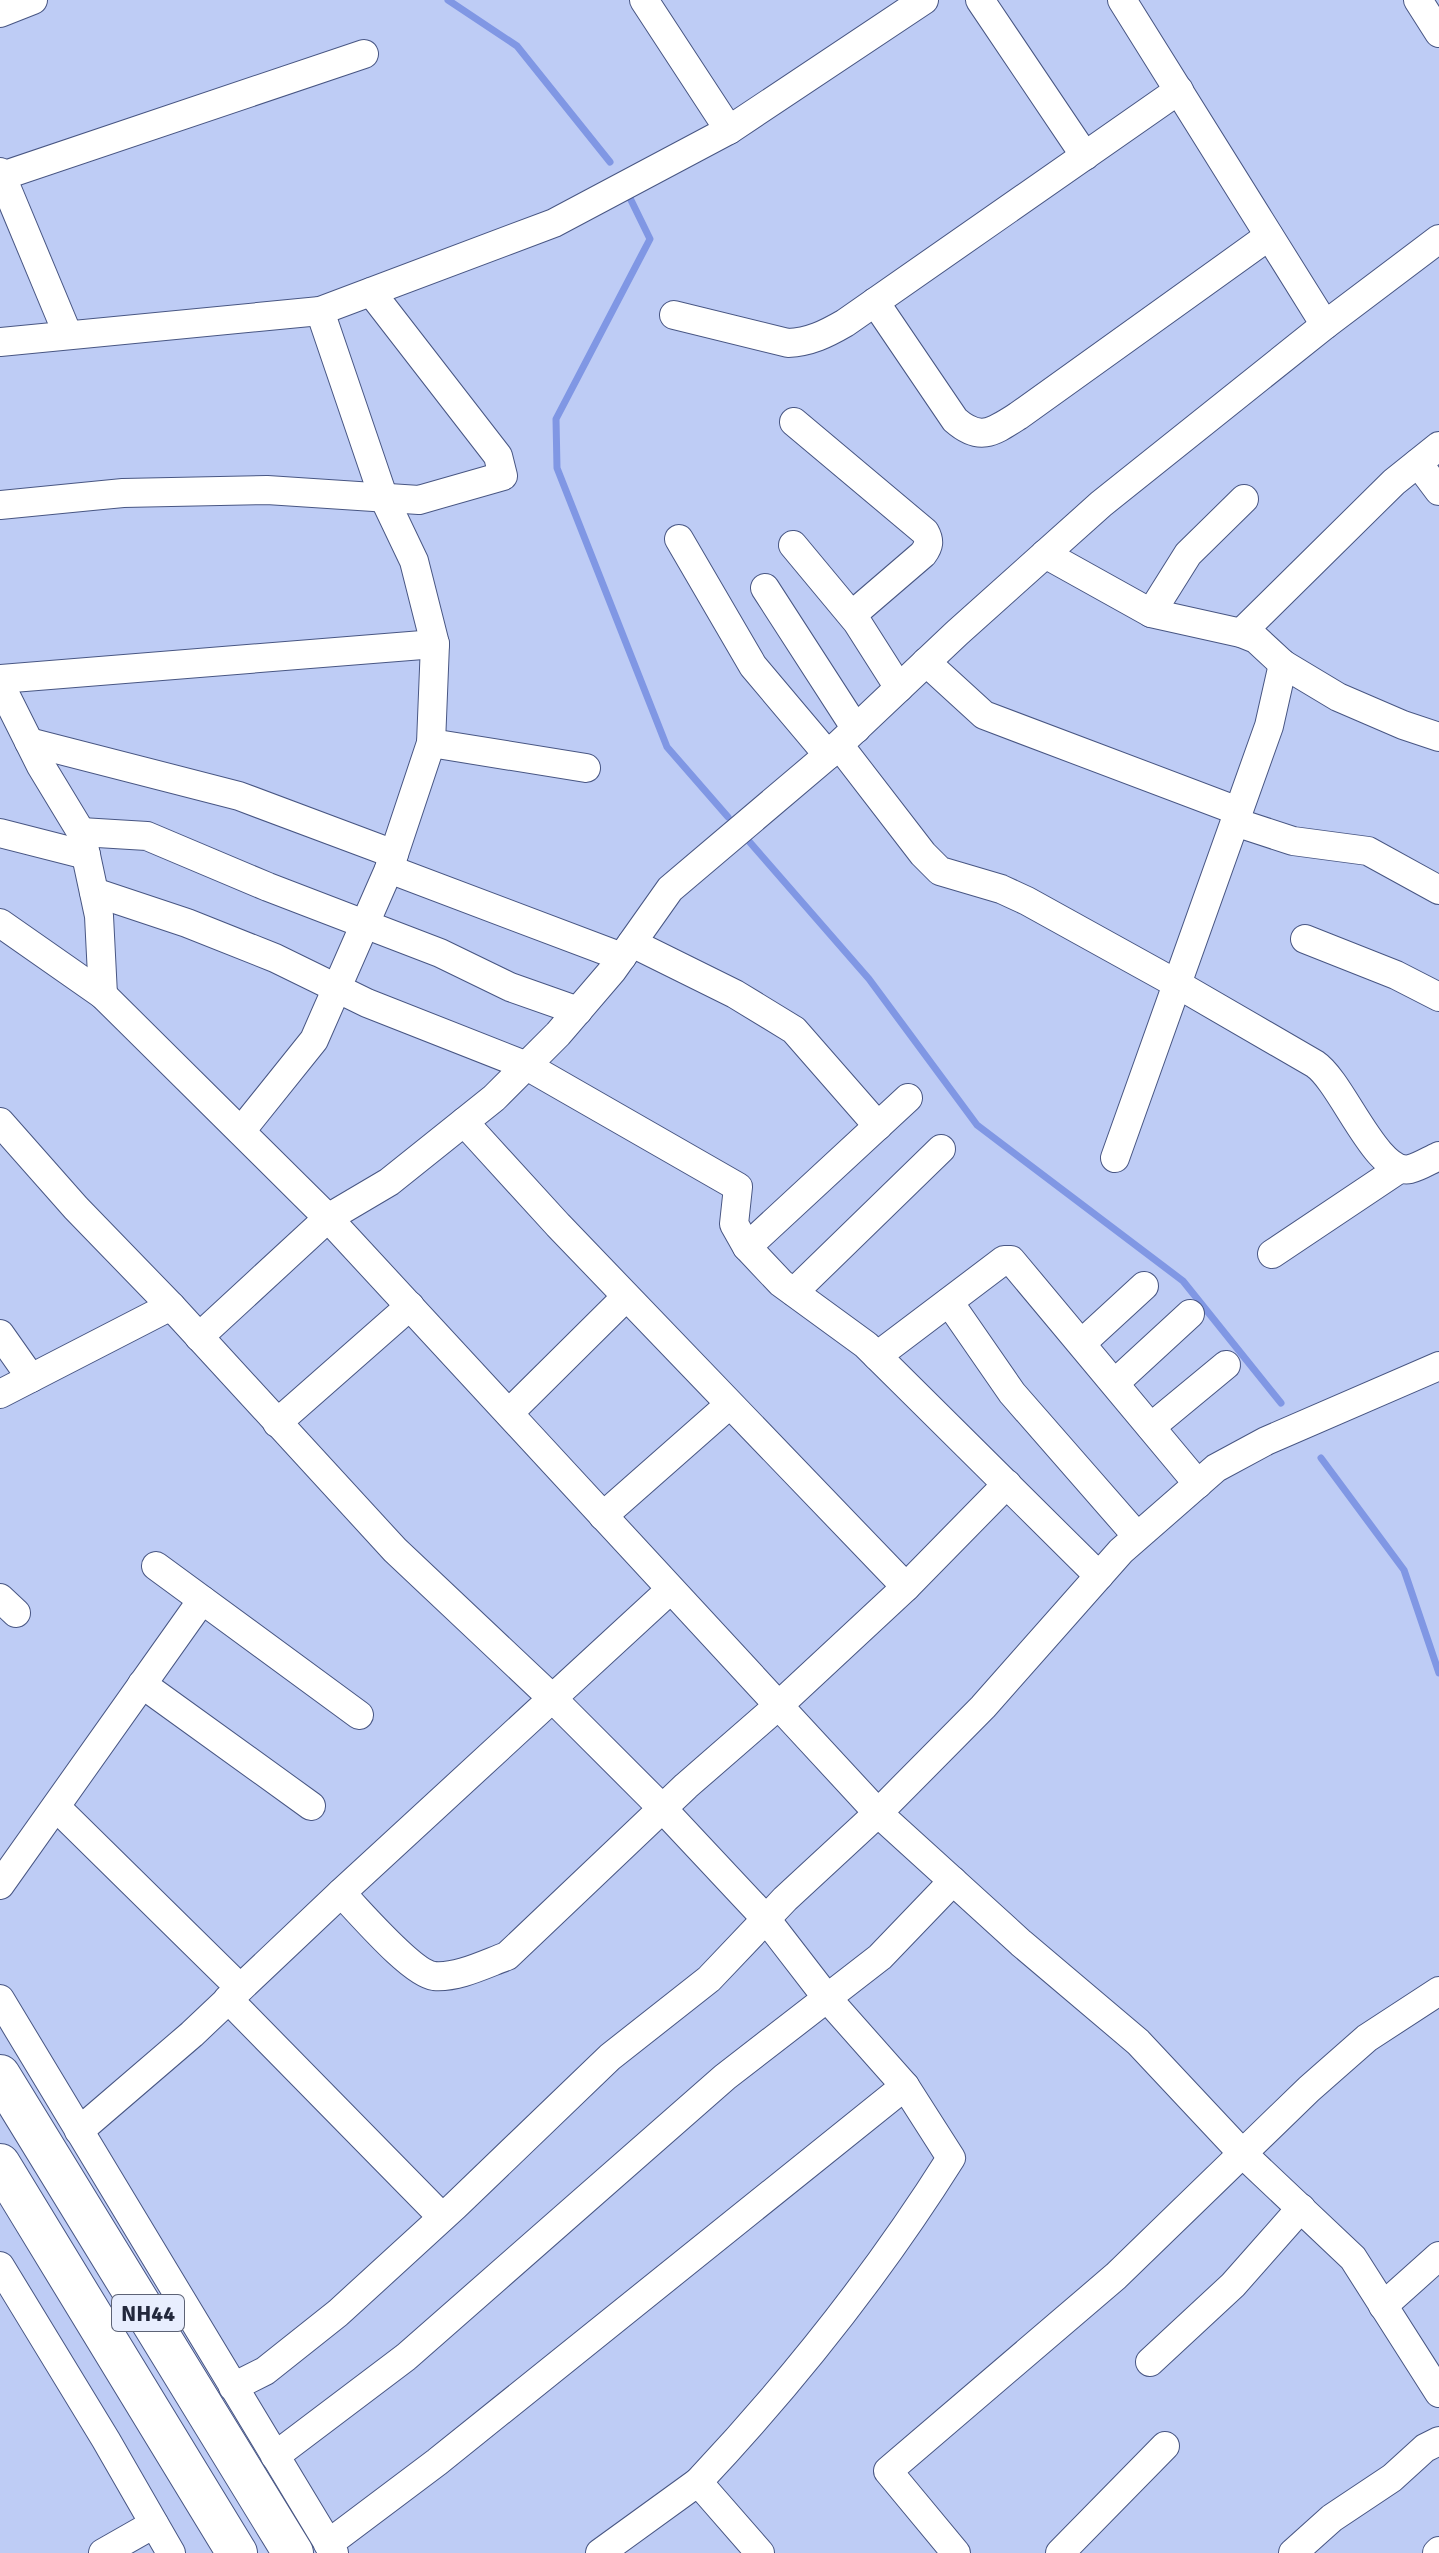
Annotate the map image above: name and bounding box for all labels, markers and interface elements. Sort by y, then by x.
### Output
road number: NH44 [112,2295,184,2331]

